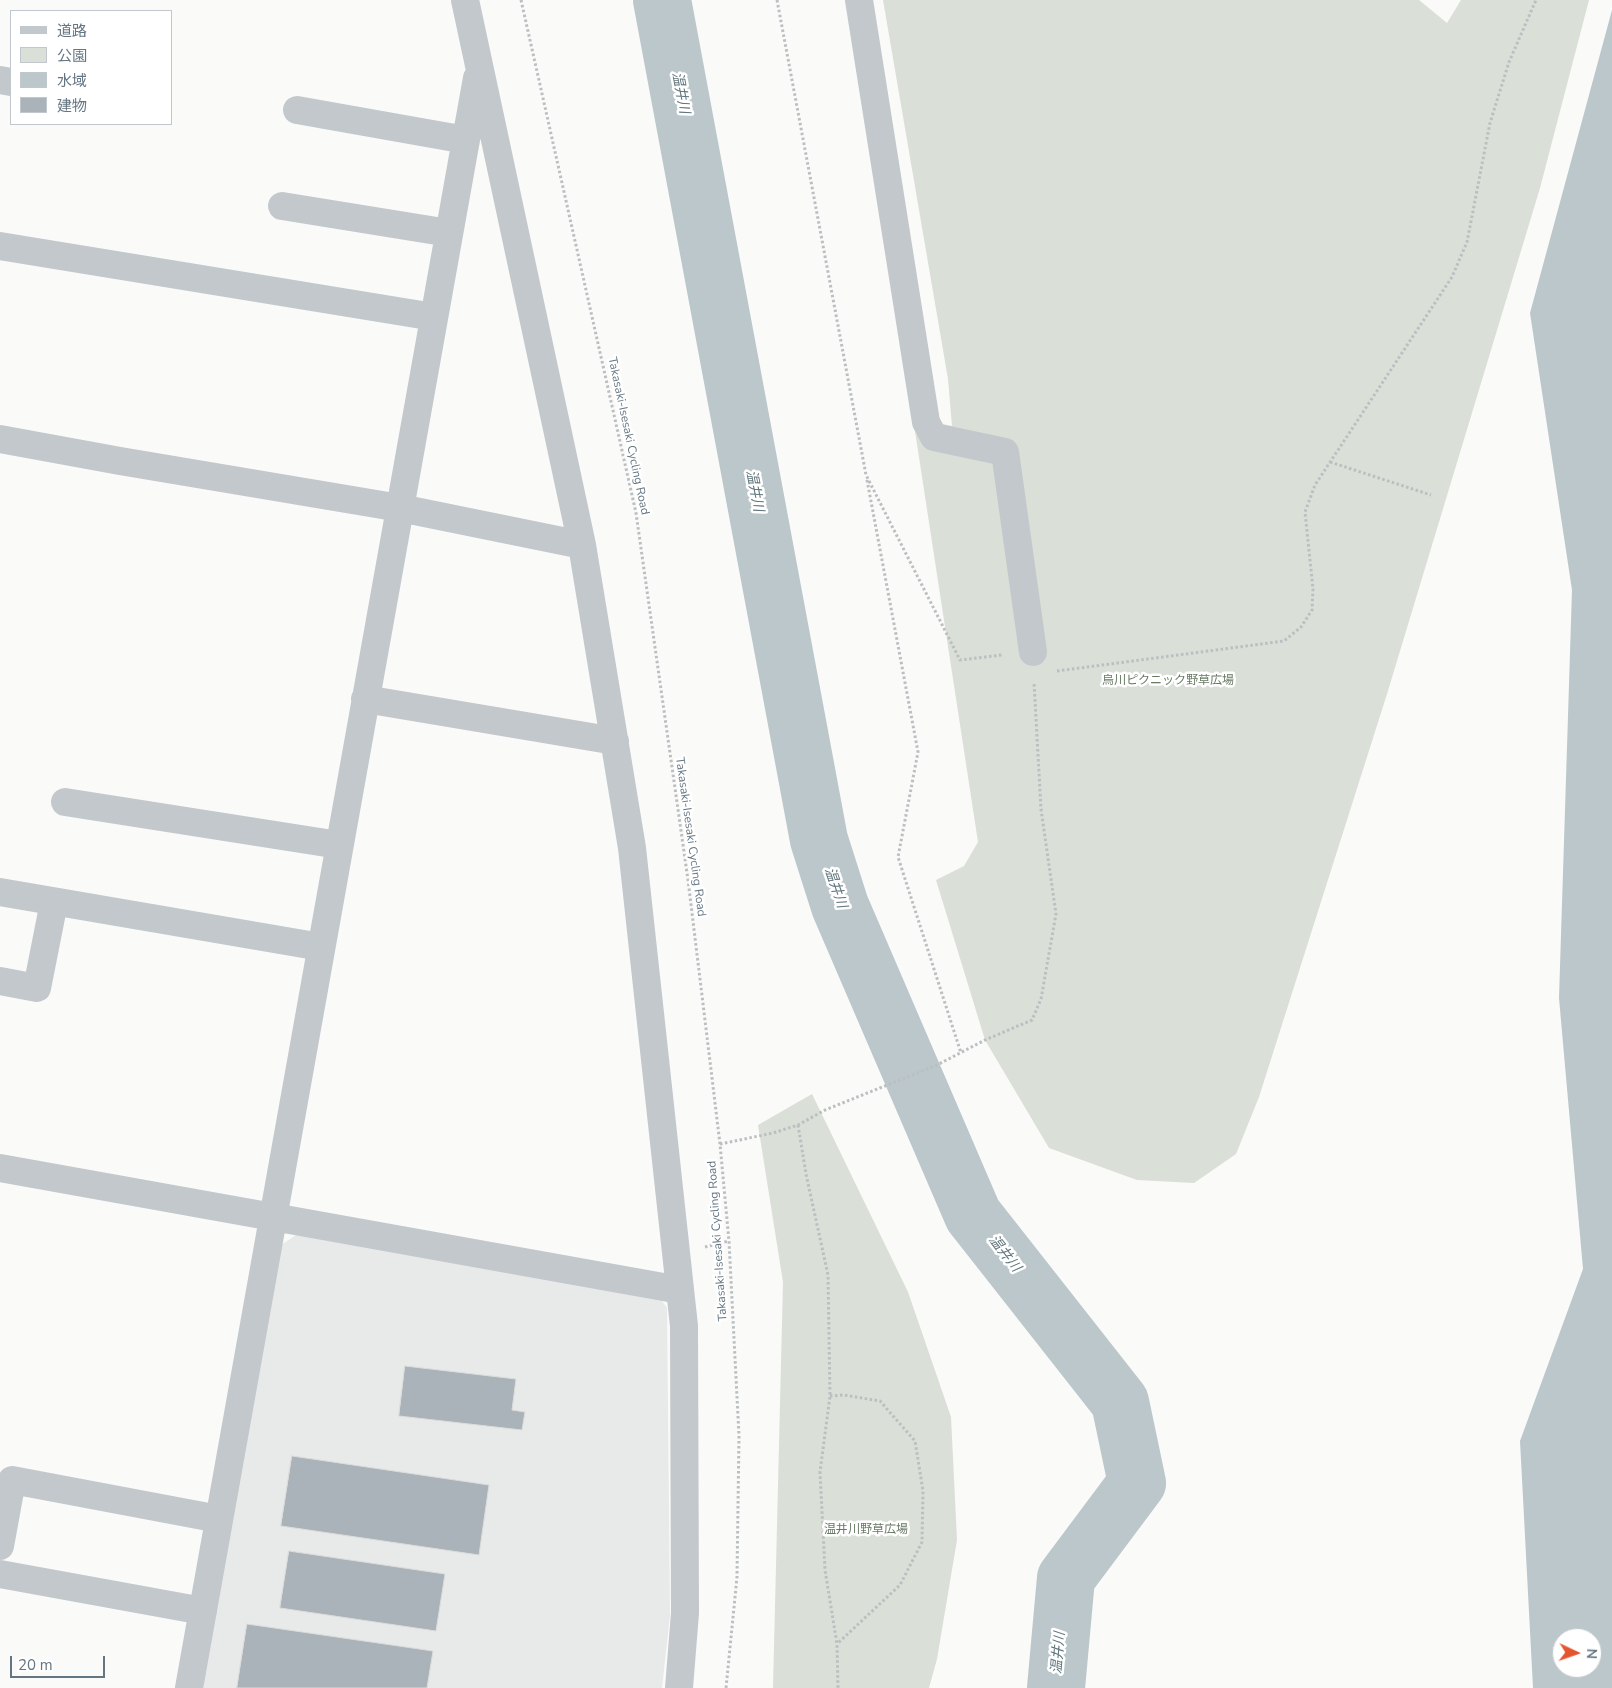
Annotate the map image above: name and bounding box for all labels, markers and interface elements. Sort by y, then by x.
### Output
legend [10,10,172,125]
text: 道路 [57,21,87,41]
text: 公園 [57,46,87,66]
text: 水域 [57,71,87,91]
water label: 温井川 [668,71,692,115]
text: 建物 [57,96,87,116]
street label: Takasaki-Isesaki Cycling Road [604,356,652,516]
water label: 温井川 [742,469,766,513]
park label: 烏川ピクニック野草広場 [1102,674,1234,688]
street label: Takasaki-Isesaki Cycling Road [672,756,708,918]
water label: 温井川 [820,865,850,911]
street label: Takasaki-Isesaki Cycling Road [705,1160,731,1322]
water label: 温井川 [984,1232,1024,1276]
park label: 温井川野草広場 [824,1523,908,1537]
north arrow [1552,1628,1602,1678]
water label: 温井川 [1049,1631,1069,1675]
scale bar [12,1646,108,1678]
text: N [1582,1648,1601,1659]
text: 20 m [18,1655,53,1675]

